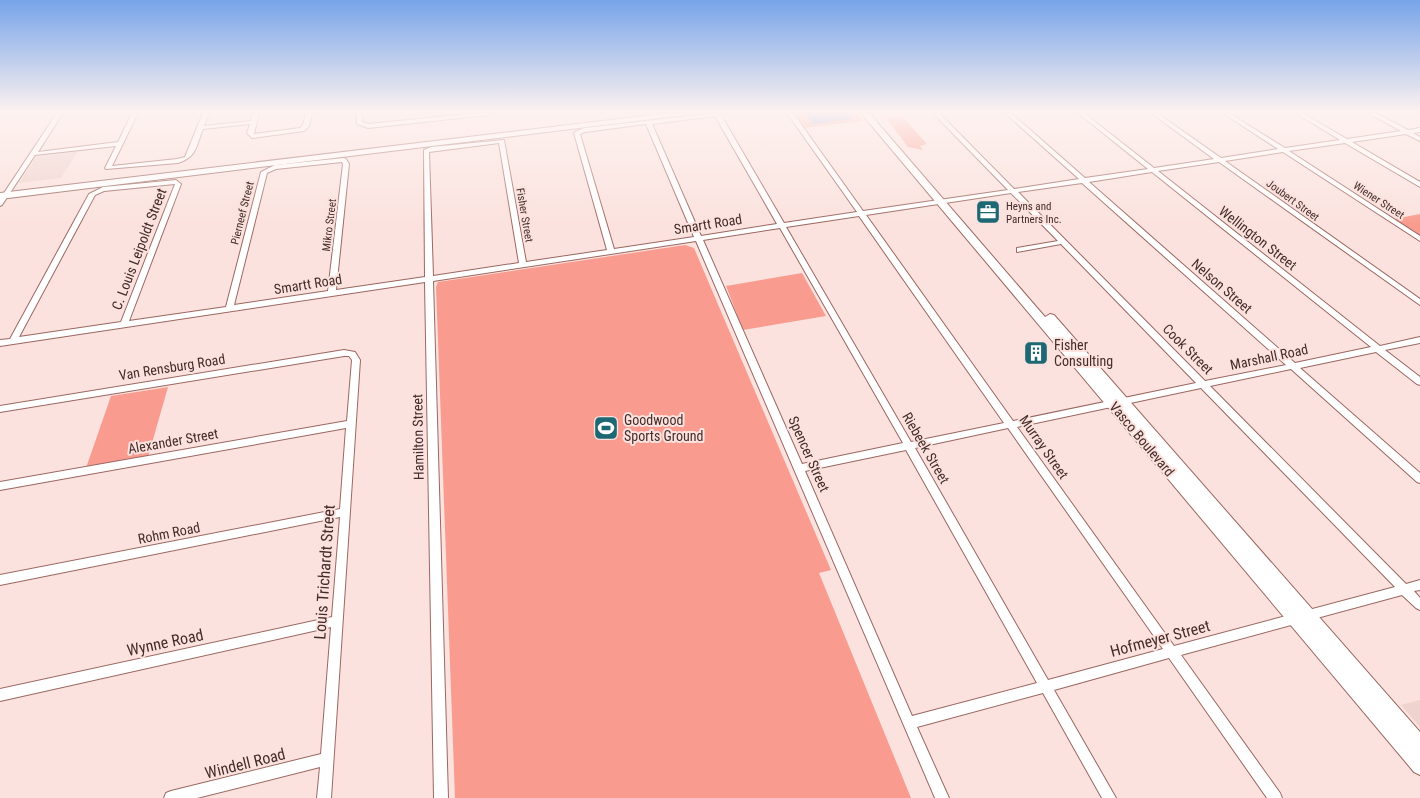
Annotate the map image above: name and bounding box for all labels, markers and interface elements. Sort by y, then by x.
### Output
street label: Joubert Street [1264,177,1322,224]
street label: Wiener Street [1351,179,1407,222]
street label: Pierneef Street [228,180,257,246]
street label: C. Louis Leipoldt Street [108,186,170,312]
street label: Fisher Street [513,187,536,243]
street label: Mikro Street [320,198,339,252]
office icon: Heyns and Partners Inc. [975,199,1001,225]
place label: Heyns and Partners Inc. [1006,200,1062,226]
street label: Wellington Street [1216,203,1300,273]
street label: Smartt Road [673,211,743,237]
street label: Nelson Street [1189,255,1255,317]
street label: Smartt Road [273,271,343,297]
street label: Cook Street [1160,321,1216,377]
place label: Fisher Consulting [1054,337,1113,369]
building icon: Fisher Consulting [1023,340,1049,366]
street label: Marshall Road [1229,341,1309,373]
street label: Van Rensburg Road [118,351,226,383]
street label: Hamilton Street [409,394,427,480]
street label: Vasco Boulevard [1106,399,1178,479]
street label: Riebeek Street [899,410,953,486]
place label: Goodwood Sports Ground [624,412,703,444]
street label: Murray Street [1016,412,1072,482]
street label: Spencer Street [785,414,833,494]
sports icon: Goodwood Sports Ground [593,415,619,441]
street label: Alexander Street [127,425,219,457]
street label: Louis Trichardt Street [310,504,339,640]
street label: Rohm Road [137,519,201,547]
street label: Hofmeyer Street [1108,616,1212,661]
street label: Wynne Road [125,625,205,660]
street label: Windell Road [203,744,287,783]

